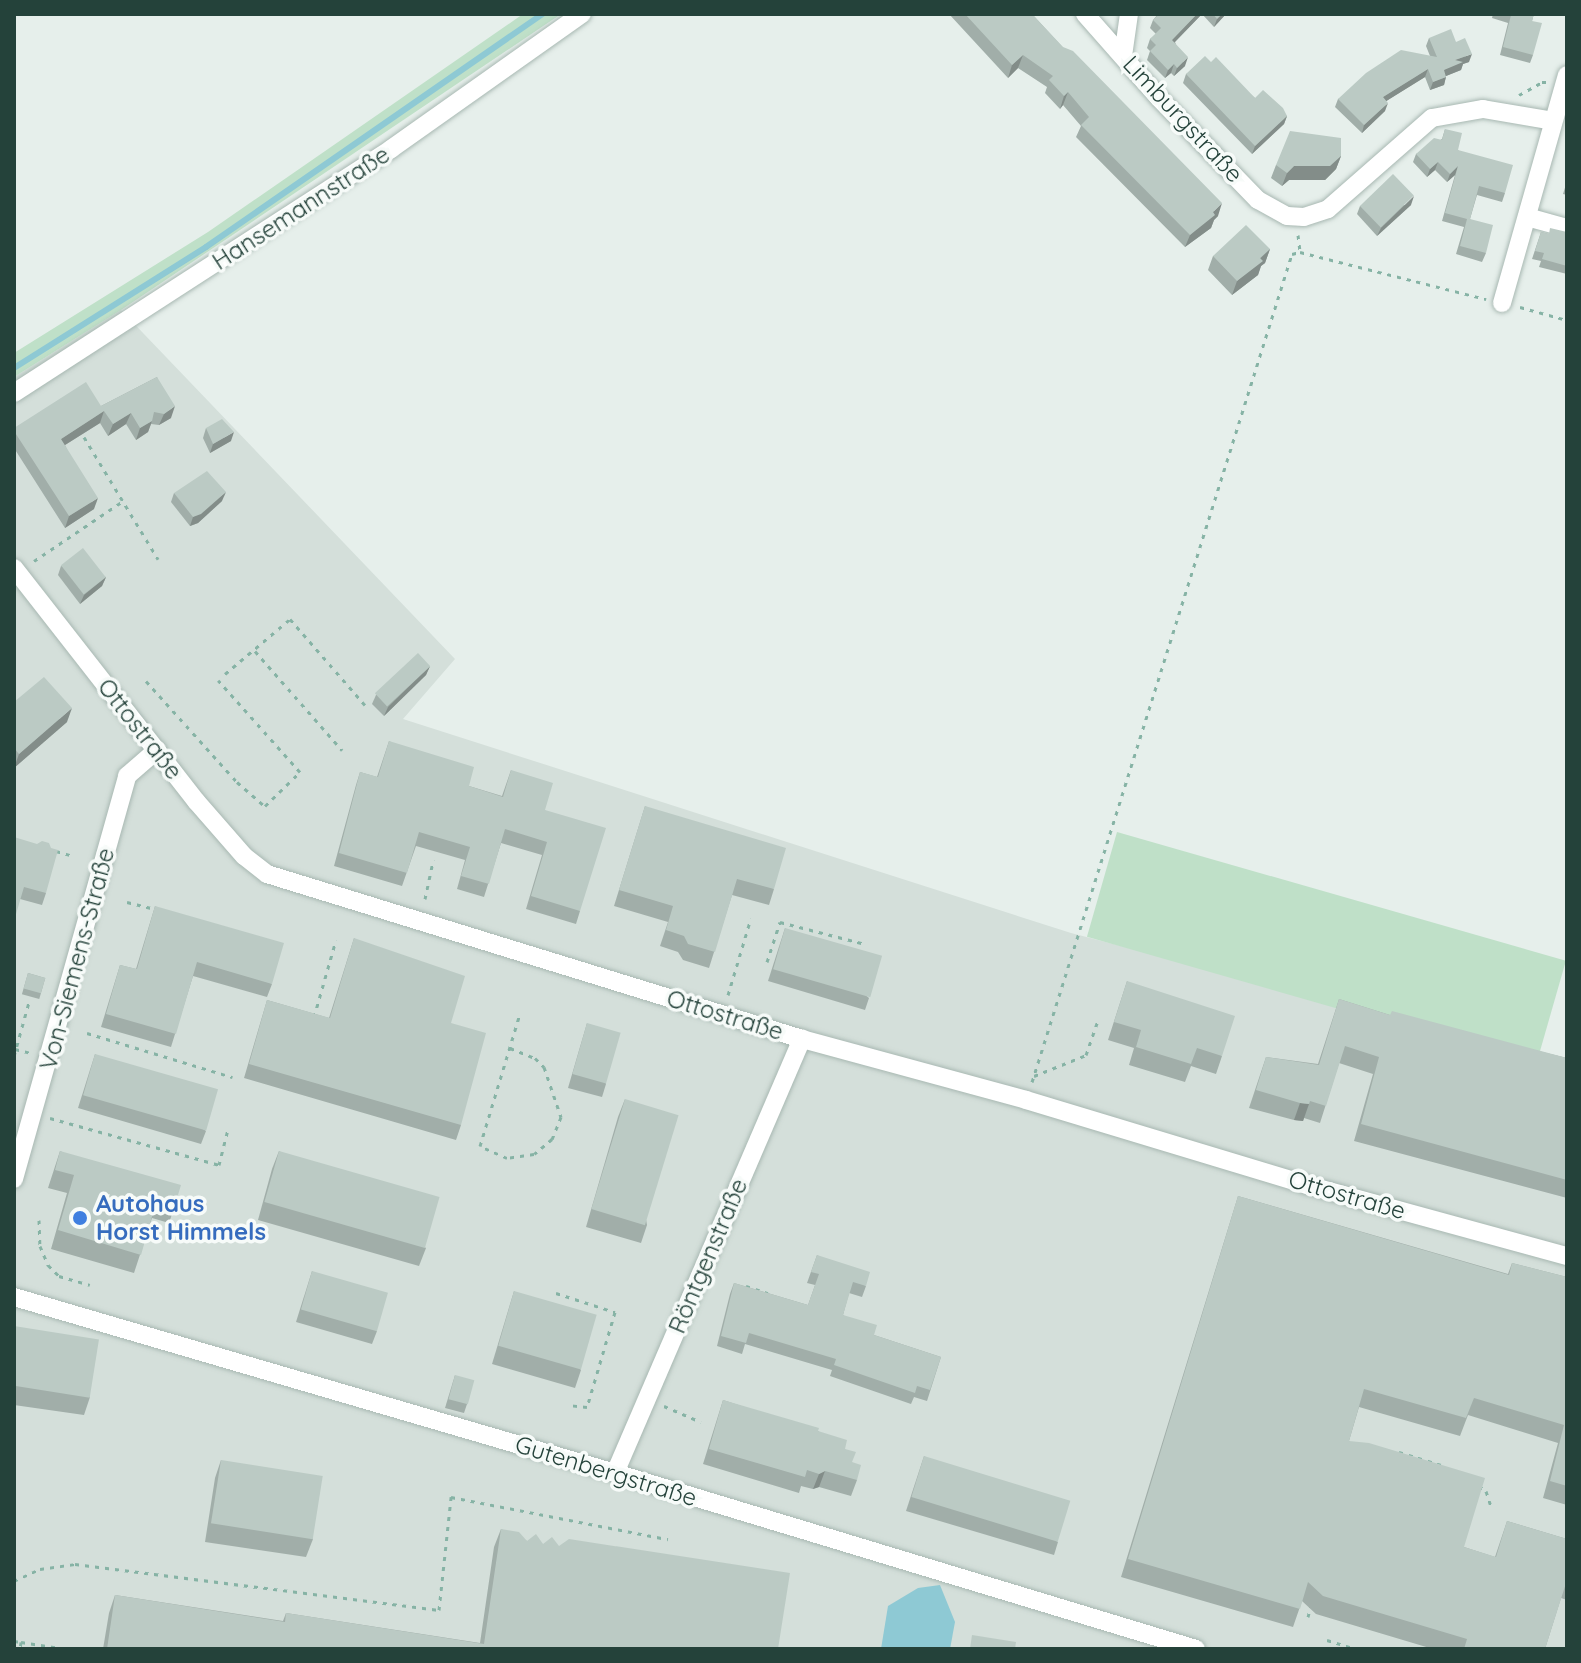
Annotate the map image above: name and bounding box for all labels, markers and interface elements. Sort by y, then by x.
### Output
street label: Limburgstraße [1117,50,1249,188]
street label: Hansemannstraße [207,140,395,276]
street label: Ottostraße [92,673,188,785]
street label: Von-Siemens-Straße [34,845,120,1073]
street label: Ottostraße [663,984,787,1046]
street label: Ottostraße [1285,1165,1409,1225]
street label: Röntgenstraße [662,1174,754,1338]
place label: Autohaus Horst Himmels [96,1190,266,1246]
marker: Autohaus Horst Himmels [71,1209,89,1227]
street label: Gutenbergstraße [512,1430,700,1512]

